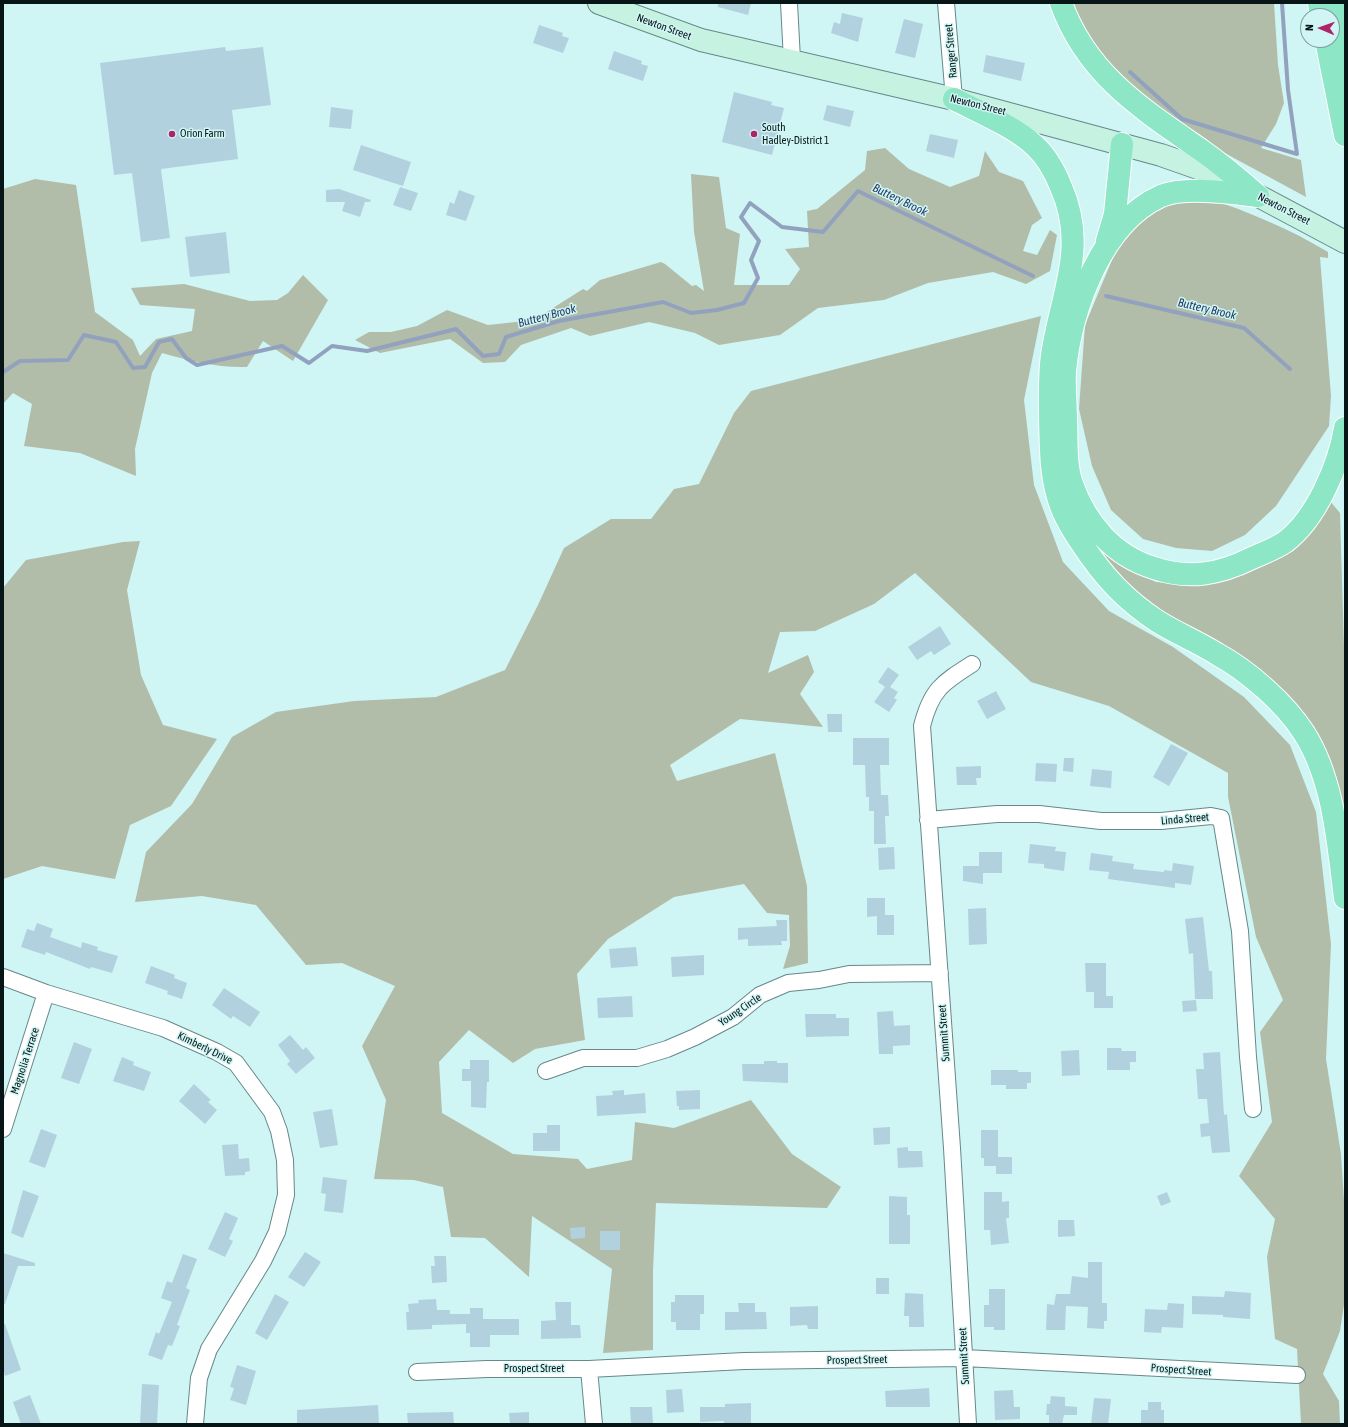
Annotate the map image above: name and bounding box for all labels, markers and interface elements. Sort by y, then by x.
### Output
north arrow [1300,8,1340,48]
street label: Newton Street [635,11,693,43]
street label: Ranger Street [942,23,960,79]
text: N [1303,24,1315,31]
street label: Newton Street [949,92,1007,118]
place label: South Hadley-District 1 [762,121,829,147]
place label: Orion Farm [180,127,225,141]
marker: Orion Farm [167,129,177,139]
marker: South Hadley-District 1 [749,129,759,139]
water label: Buttery Brook [870,181,930,219]
street label: Newton Street [1256,190,1312,228]
water label: Buttery Brook [1177,295,1237,323]
water label: Buttery Brook [517,301,577,331]
street label: Linda Street [1160,810,1210,828]
street label: Young Circle [716,991,764,1029]
street label: Summit Street [935,1004,953,1062]
street label: Magnolia Terrace [8,1026,42,1096]
street label: Kimberly Drive [175,1029,235,1067]
street label: Summit Street [956,1327,972,1385]
street label: Prospect Street [827,1353,887,1367]
street label: Prospect Street [1150,1361,1212,1379]
street label: Prospect Street [504,1362,564,1376]

